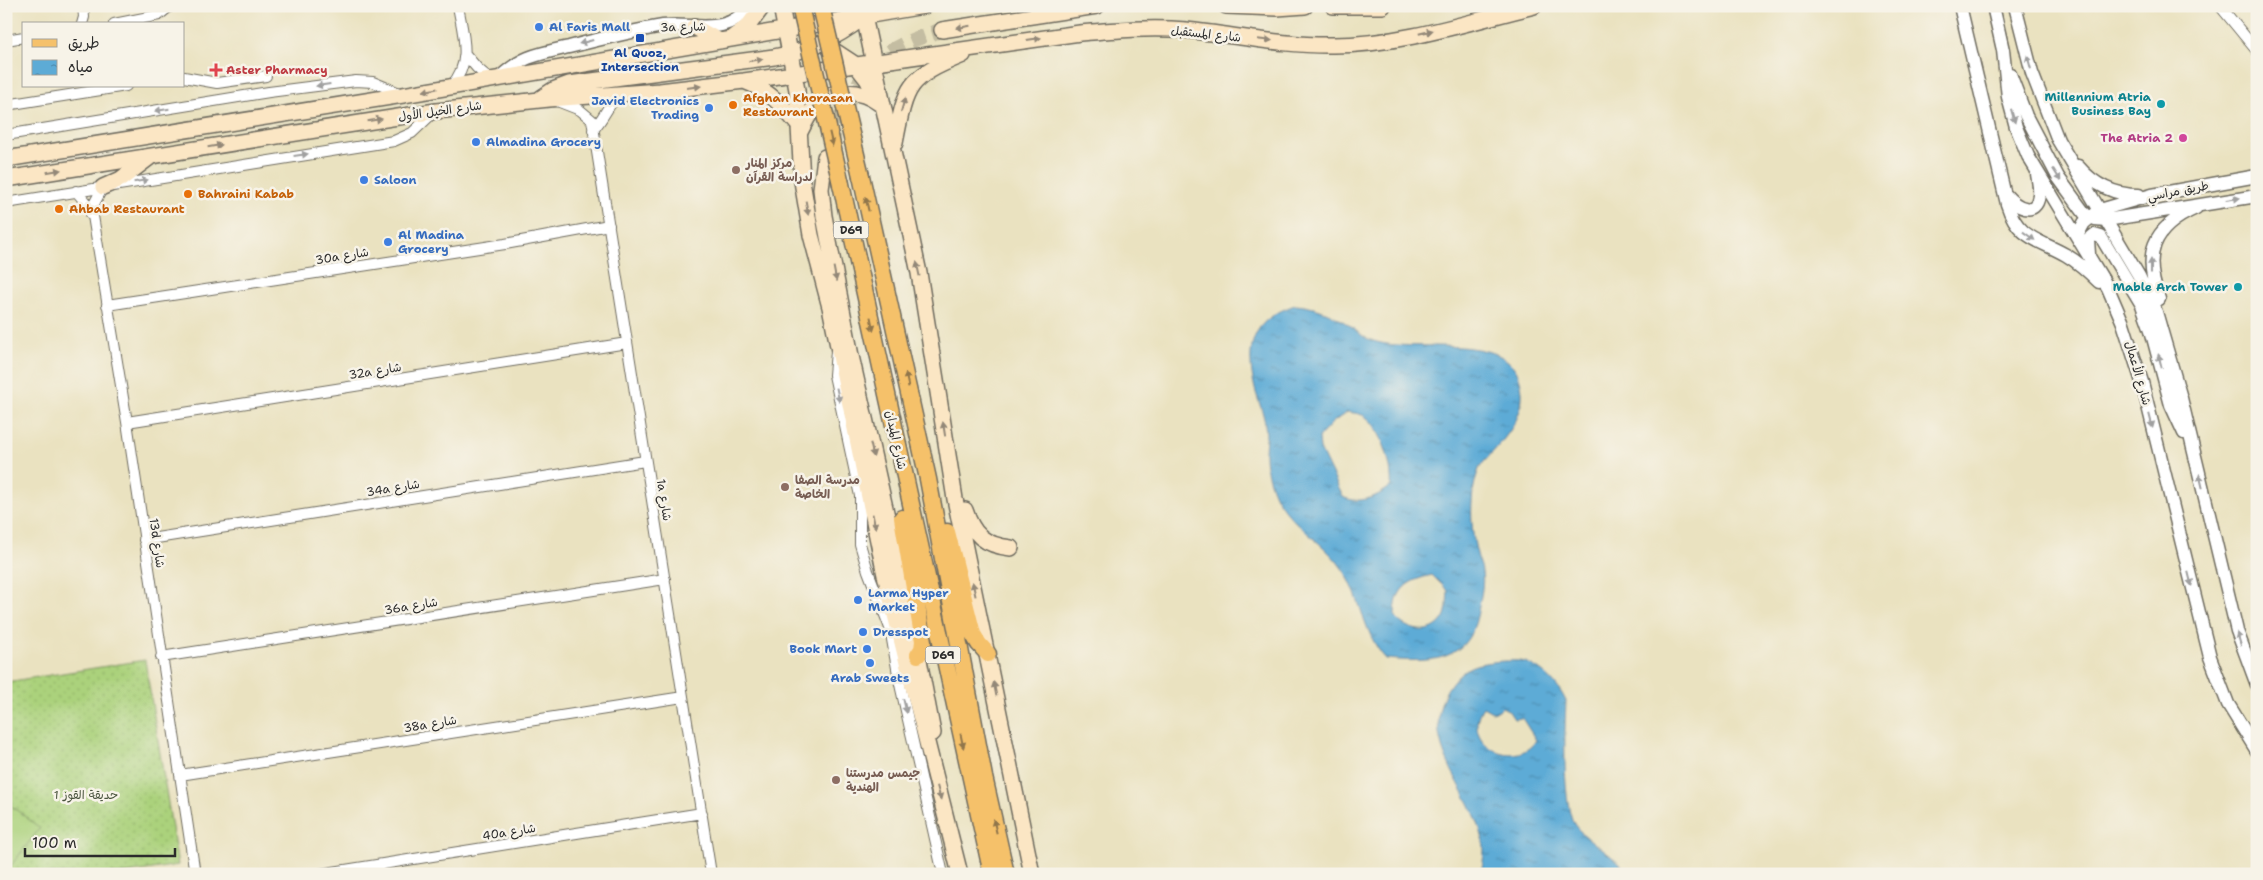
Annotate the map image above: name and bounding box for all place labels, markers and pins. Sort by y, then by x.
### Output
place label: Al Faris Mall [549,19,630,35]
marker: Al Faris Mall [533,21,545,33]
marker: Al Quoz, Intersection [634,32,646,44]
place label: Al Quoz, Intersection [601,45,679,75]
place label: Aster Pharmacy [226,62,327,78]
marker: Aster Pharmacy [210,64,222,76]
place label: Millennium Atria Business Bay [2044,89,2152,119]
place label: Afghan Khorasan Restaurant [743,90,853,120]
place label: Javid Electronics Trading [591,93,699,123]
marker: Millennium Atria Business Bay [2155,98,2167,110]
marker: Afghan Khorasan Restaurant [727,99,739,111]
marker: Javid Electronics Trading [703,102,715,114]
place label: The Atria 2 [2101,130,2174,146]
marker: The Atria 2 [2177,132,2189,144]
place label: Almadina Grocery [486,134,601,150]
marker: Almadina Grocery [470,136,482,148]
place label: مركز المنار لدراسة القرآن [745,155,813,185]
marker: مركز المنار لدراسة القرآن [730,164,742,176]
place label: Saloon [374,172,416,188]
marker: Saloon [358,174,370,186]
place label: Bahraini Kabab [198,186,294,202]
marker: Bahraini Kabab [182,188,194,200]
place label: Ahbab Restaurant [69,201,185,217]
marker: Ahbab Restaurant [53,203,65,215]
place label: Al Madina Grocery [398,227,465,257]
marker: Al Madina Grocery [382,236,394,248]
place label: Mable Arch Tower [2113,279,2229,295]
marker: Mable Arch Tower [2232,281,2244,293]
place label: مدرسة الصفا الخاصة [795,472,860,502]
marker: مدرسة الصفا الخاصة [779,481,791,493]
place label: Larma Hyper Market [868,585,949,615]
marker: Larma Hyper Market [852,594,864,606]
place label: Dresspot [873,624,928,640]
marker: Dresspot [857,626,869,638]
place label: Book Mart [790,641,857,657]
marker: Book Mart [861,643,873,655]
marker: Arab Sweets [864,657,876,669]
place label: Arab Sweets [831,670,909,686]
place label: جيمس مدرستنا الهندية [846,765,920,795]
marker: جيمس مدرستنا الهندية [830,774,842,786]

